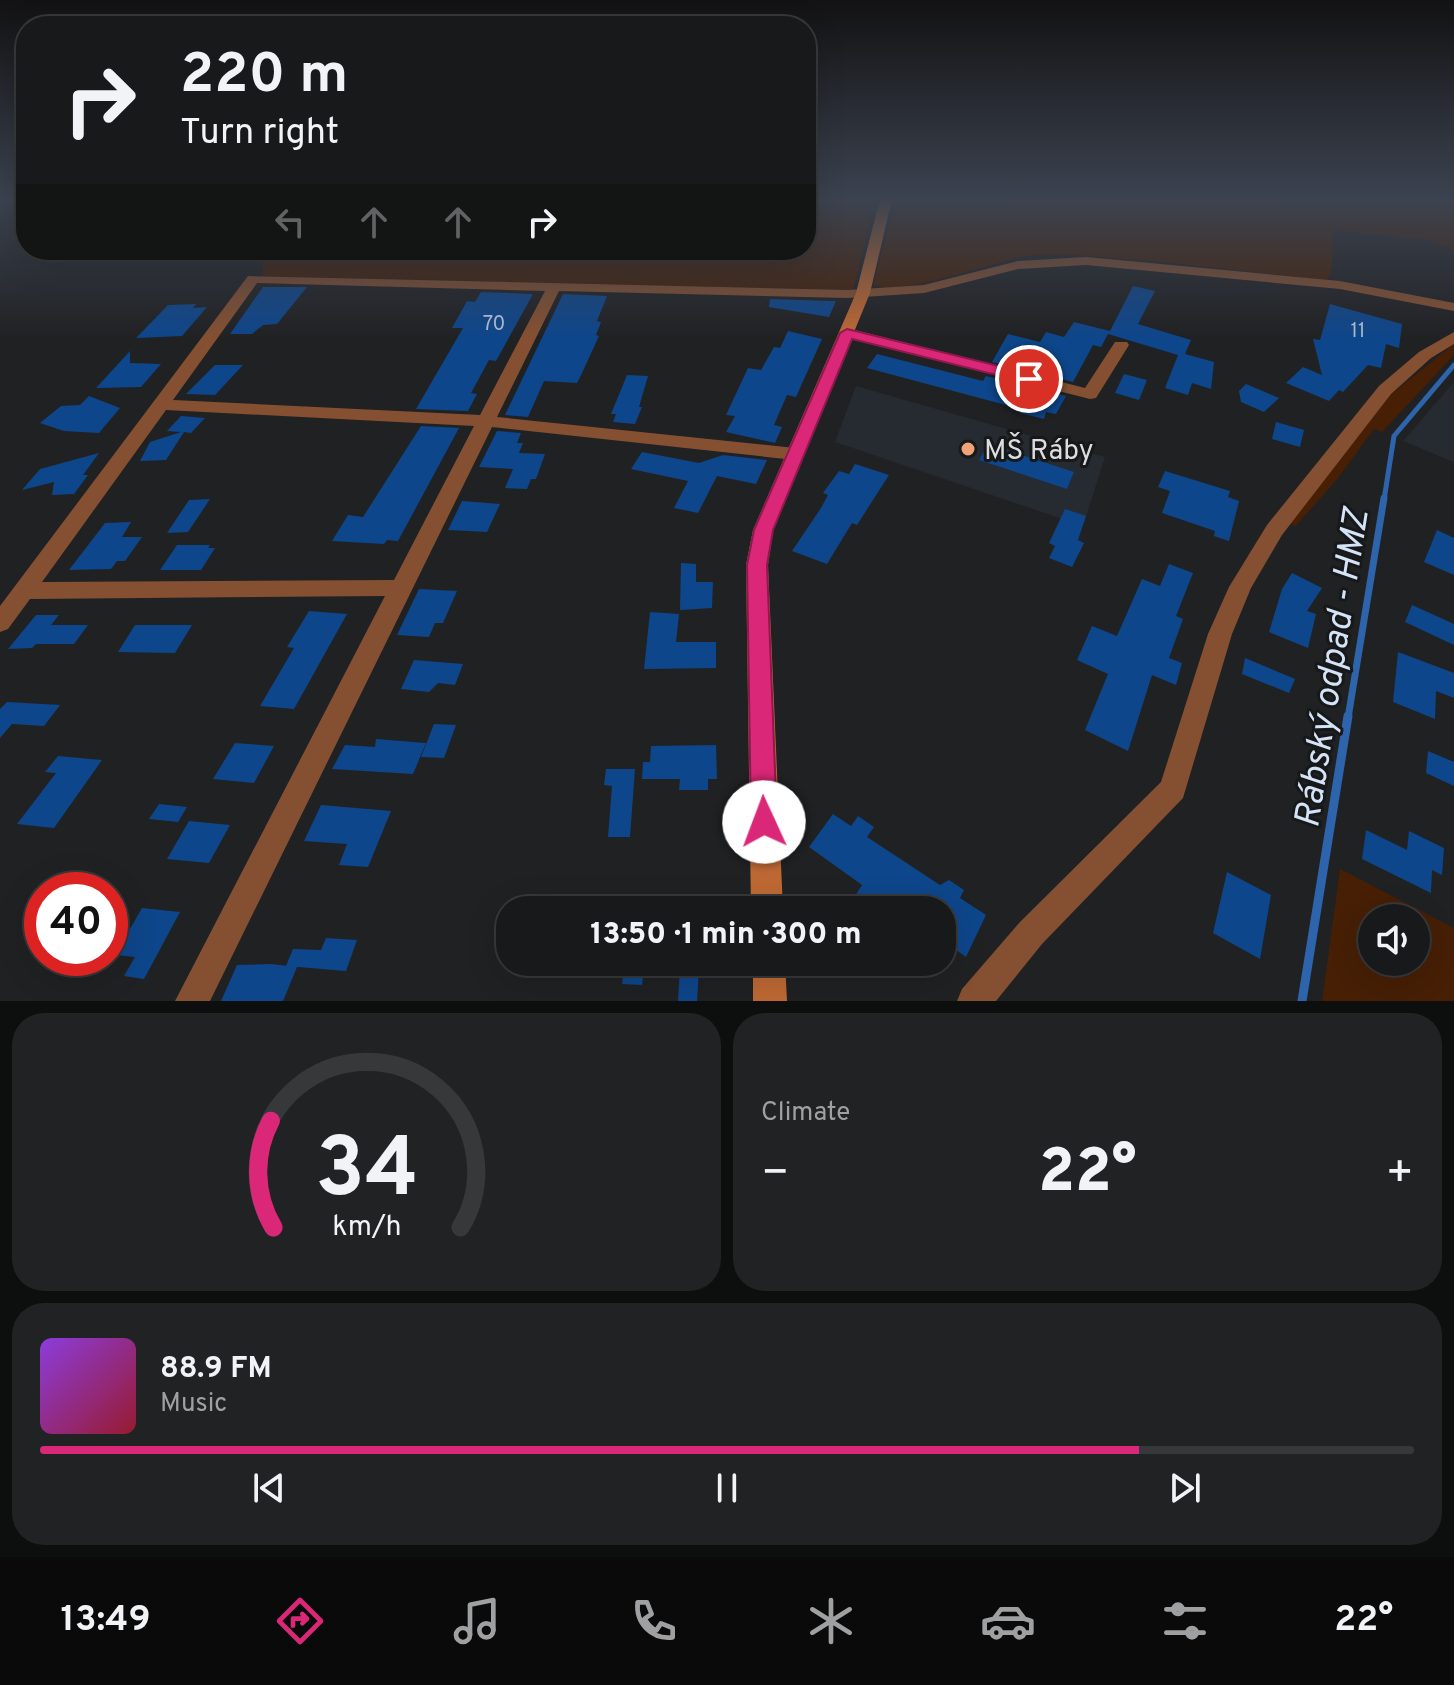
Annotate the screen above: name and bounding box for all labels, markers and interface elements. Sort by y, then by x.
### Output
text: 220 m [180,42,348,112]
icon: right [48,48,152,152]
text: Turn right [180,111,339,157]
icon: left [268,200,312,244]
icon: ahead [352,200,396,244]
icon: ahead [436,200,480,244]
icon: right [520,200,564,244]
house number: 70 [483,312,505,338]
house number: 11 [1351,319,1365,345]
pin [995,345,1063,413]
icon: arrive [1007,357,1051,401]
place label: MŠ Ráby [984,432,1094,470]
marker: MŠ Ráby [959,440,977,458]
water label: Rábský odpad - HMZ [1286,503,1382,831]
position arrow [722,780,806,864]
speed limit sign: 40 [24,872,128,976]
map controls [1358,904,1430,976]
button: sound [1358,904,1430,976]
text: 13:50 · 1 min · 300 m [590,917,862,954]
text: Climate [761,1097,850,1130]
text: 34 [315,1121,418,1226]
text: 22° [1038,1137,1137,1213]
text: − [761,1147,789,1203]
text: + [1386,1147,1414,1203]
text: km/h [332,1210,401,1246]
text: 88.9 FM [160,1351,272,1388]
text: Music [160,1388,227,1421]
icon: previous [247,1466,291,1510]
icon: pause [705,1466,749,1510]
icon: next [1163,1466,1207,1510]
icon: directions [272,1593,328,1649]
icon: music [449,1593,505,1649]
icon: phone [626,1593,682,1649]
icon: climate [803,1593,859,1649]
icon: car [980,1593,1036,1649]
icon: filters [1157,1593,1213,1649]
text: 13:49 [61,1598,151,1644]
text: 22° [1334,1598,1393,1644]

